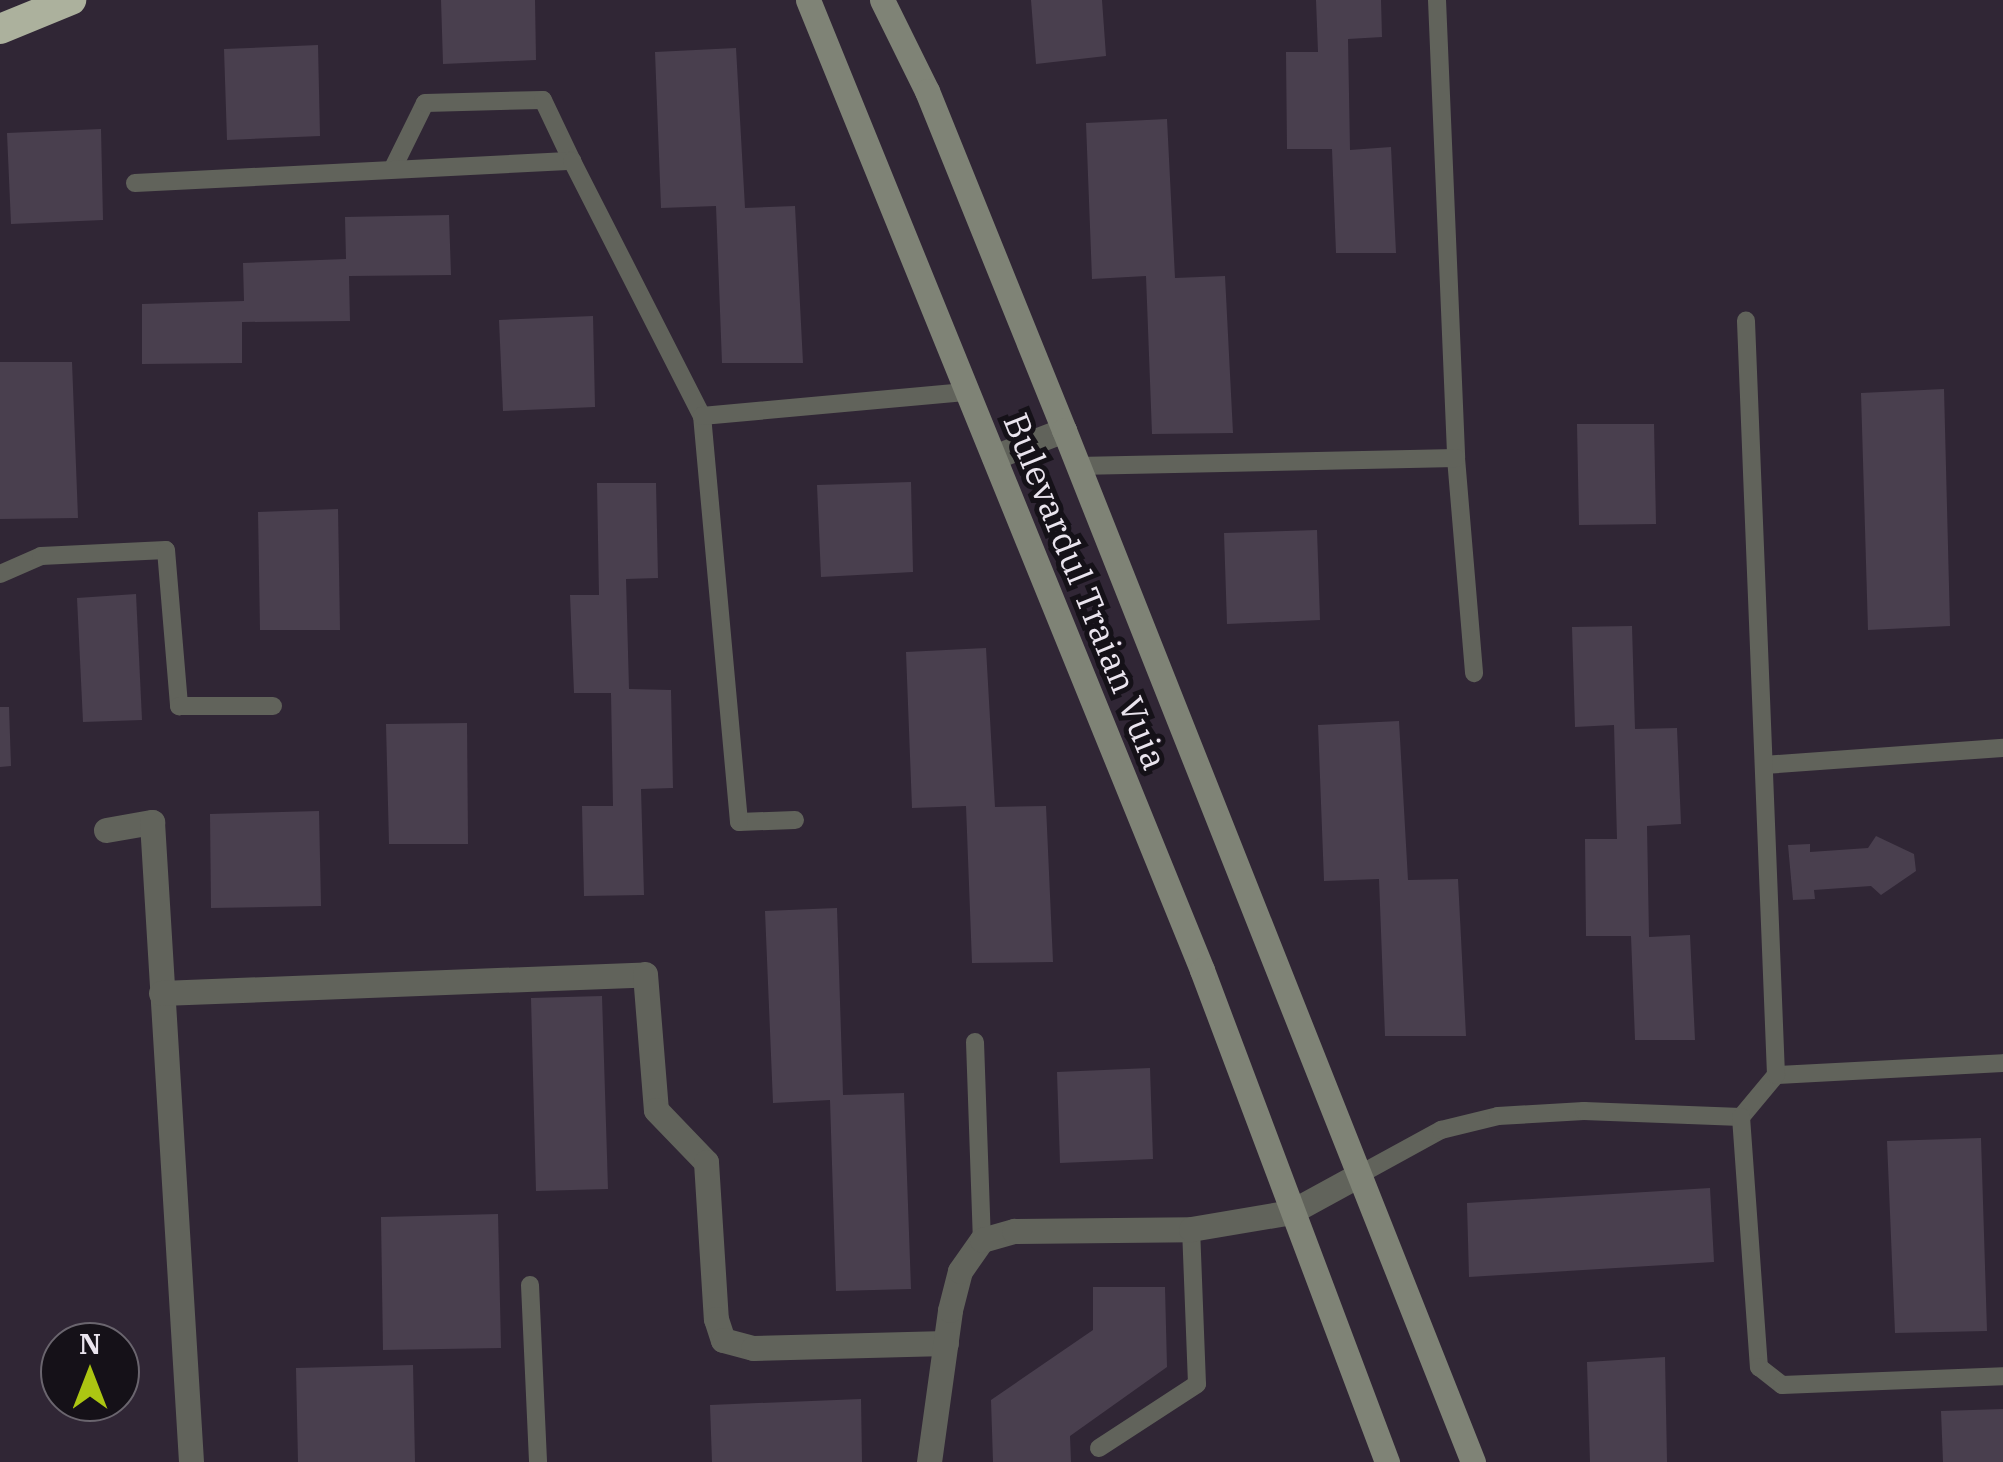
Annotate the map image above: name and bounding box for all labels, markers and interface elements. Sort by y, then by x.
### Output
street label: Bulevardul Traian Vuia [995,407,1177,775]
north arrow [40,1322,140,1422]
text: N [79,1325,101,1362]

